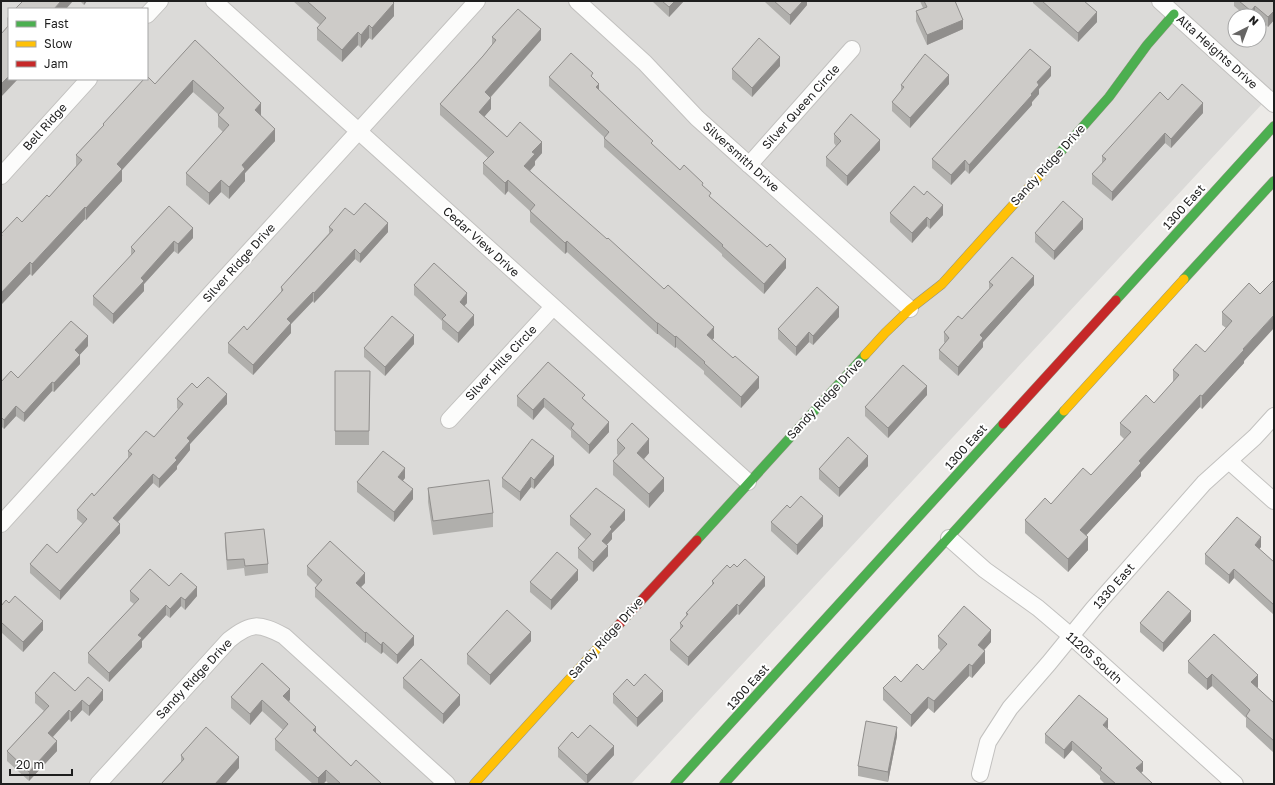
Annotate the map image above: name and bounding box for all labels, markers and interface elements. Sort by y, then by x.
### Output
legend [8,8,148,80]
north arrow [1227,8,1267,48]
street label: Alta Heights Drive [1174,11,1261,92]
text: N [1247,13,1261,28]
text: Fast [44,16,69,31]
text: Slow [44,36,72,51]
text: Jam [44,56,68,71]
street label: Silver Queen Circle [759,61,843,152]
street label: Bell Ridge [19,100,70,154]
street label: Silversmith Drive [700,118,783,195]
street label: Sandy Ridge Drive [1007,121,1088,209]
street label: 1300 East [1159,181,1208,232]
street label: Cedar View Drive [440,203,523,280]
street label: Silver Ridge Drive [199,220,278,305]
street label: Silver Hills Circle [462,322,540,404]
street label: Sandy Ridge Drive [783,355,866,442]
street label: 1300 East [941,421,990,472]
street label: 1330 East [1090,560,1138,612]
street label: Sandy Ridge Drive [565,594,646,682]
street label: 11205 South [1063,629,1125,687]
street label: Sandy Ridge Drive [152,635,235,722]
street label: 1300 East [723,661,772,712]
scale bar [10,751,72,777]
text: 20 m [16,757,44,772]

